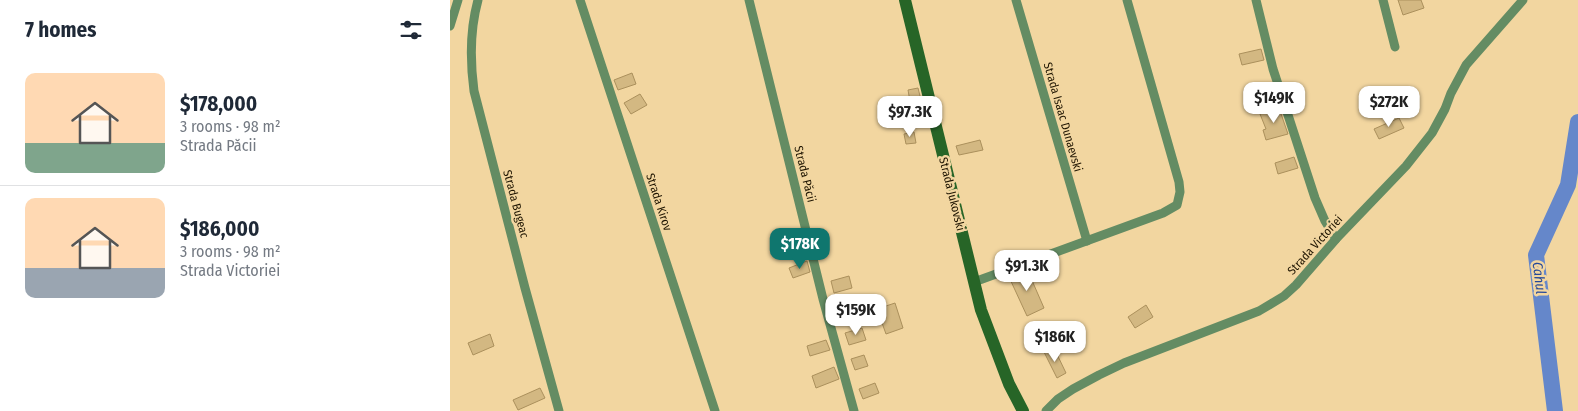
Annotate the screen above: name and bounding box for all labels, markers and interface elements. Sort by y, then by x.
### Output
icon: filters [397,16,425,44]
text: 7 homes [25,17,96,43]
street label: Strada Isaac Dunaevski [1041,61,1085,173]
pin: $149K [1239,82,1309,124]
pin: $272K [1354,86,1424,128]
text: $149K [1254,88,1294,107]
text: $178,000 [180,91,257,117]
text: $272K [1370,92,1408,111]
icon: home [65,93,125,153]
pin: $97.3K [869,96,951,138]
text: $97.3K [888,102,932,121]
text: 3 rooms · 98 m² [180,117,281,136]
text: Strada Păcii [180,136,257,155]
street label: Strada Păcii [791,144,819,204]
street label: Strada Jukovski [936,156,968,232]
street label: Strada Bugeac [500,168,532,240]
street label: Strada Kirov [643,172,675,233]
street label: Strada Victoriei [1285,212,1345,278]
text: $186,000 [180,216,260,242]
icon: home [65,218,125,278]
pin: $178K [765,228,835,270]
text: $178K [781,234,819,253]
text: 3 rooms · 98 m² [180,242,281,261]
pin: $91.3K [986,250,1068,292]
text: $91.3K [1005,256,1049,275]
text: Strada Victoriei [180,261,280,280]
water label: Cahul [1529,261,1549,295]
pin: $159K [821,294,891,336]
text: $159K [836,300,876,319]
pin: $186K [1020,320,1090,363]
text: $186K [1035,327,1075,346]

